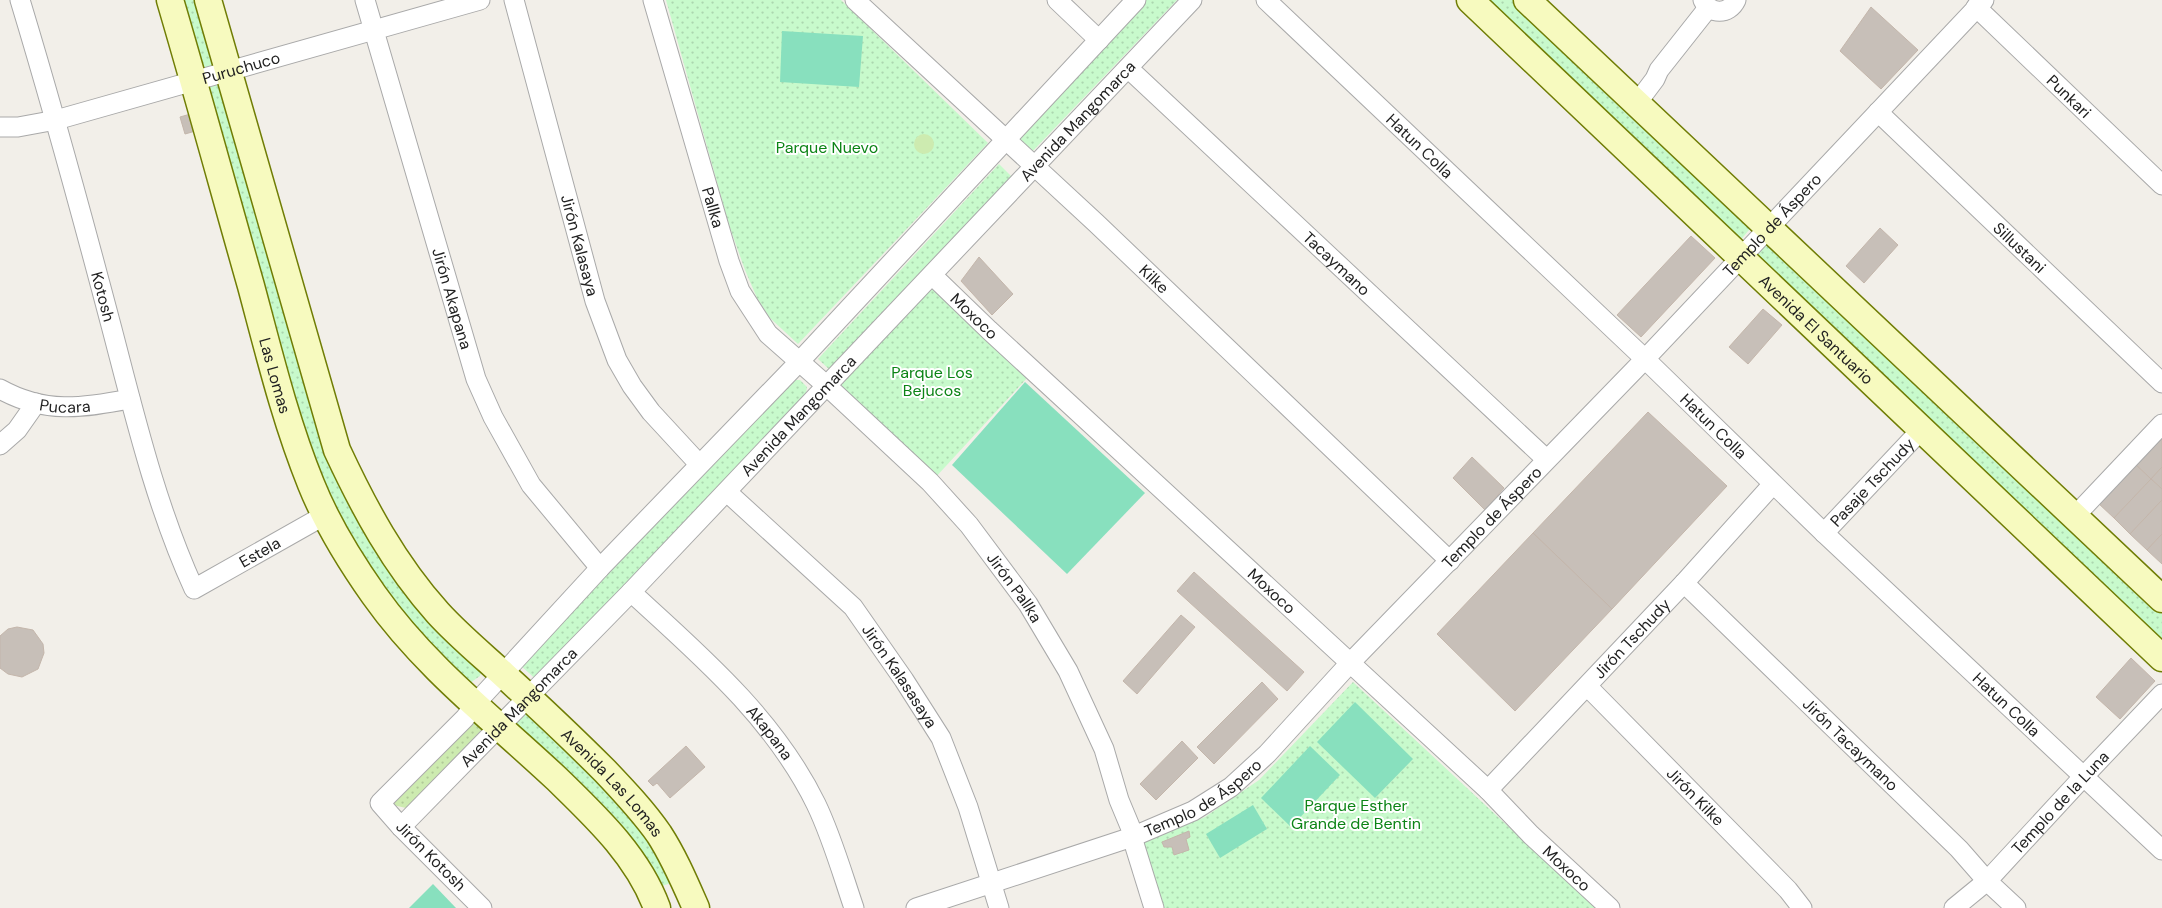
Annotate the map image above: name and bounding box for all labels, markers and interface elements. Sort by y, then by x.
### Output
street label: Puruchuco [200,47,282,89]
street label: Avenida Mangomarca [1015,56,1140,186]
street label: Punkari [2042,70,2096,122]
street label: Hatun Colla [1382,109,1458,183]
park label: Parque Nuevo [776,137,878,158]
street label: Templo de Áspero [1718,169,1826,281]
street label: Pallka [698,185,729,230]
street label: Jirón Kalasaya [556,192,604,298]
street label: Sillustani [1989,217,2051,277]
street label: Tacaymano [1299,227,1375,300]
street label: Jirón Akapana [428,245,477,352]
street label: Kilke [1135,260,1174,298]
street label: Kotosh [87,269,120,324]
street label: Avenida El Santuario [1755,270,1878,389]
street label: Moxoco [946,288,1003,344]
street label: Las Lomas [255,335,296,416]
street label: Avenida Mangomarca [736,351,861,480]
park label: Parque Los Bejucos [891,362,973,401]
street label: Hatun Colla [1676,389,1752,463]
street label: Pucara [38,394,91,417]
street label: Pasaje Tschudy [1825,433,1919,531]
street label: Templo de Áspero [1437,461,1546,573]
street label: Estela [235,532,284,572]
street label: Jirón Pallka [982,548,1047,626]
street label: Moxoco [1243,563,1301,618]
street label: Jirón Tschudy [1589,594,1675,683]
street label: Jirón Kalasasaya [858,620,942,732]
street label: Avenida Mangomarca [455,643,582,771]
street label: Hatun Colla [1968,667,2045,741]
street label: Jirón Tacaymano [1798,693,1903,795]
street label: Akapana [742,701,798,764]
street label: Avenida Las Lomas [557,723,668,841]
street label: Templo de la Luna [2007,746,2113,858]
street label: Templo de Áspero [1141,754,1266,841]
street label: Jirón Kilke [1662,763,1729,830]
park label: Parque Esther Grande de Bentin [1291,795,1421,834]
street label: Jirón Kotosh [391,816,471,896]
street label: Moxoco [1538,841,1595,896]

